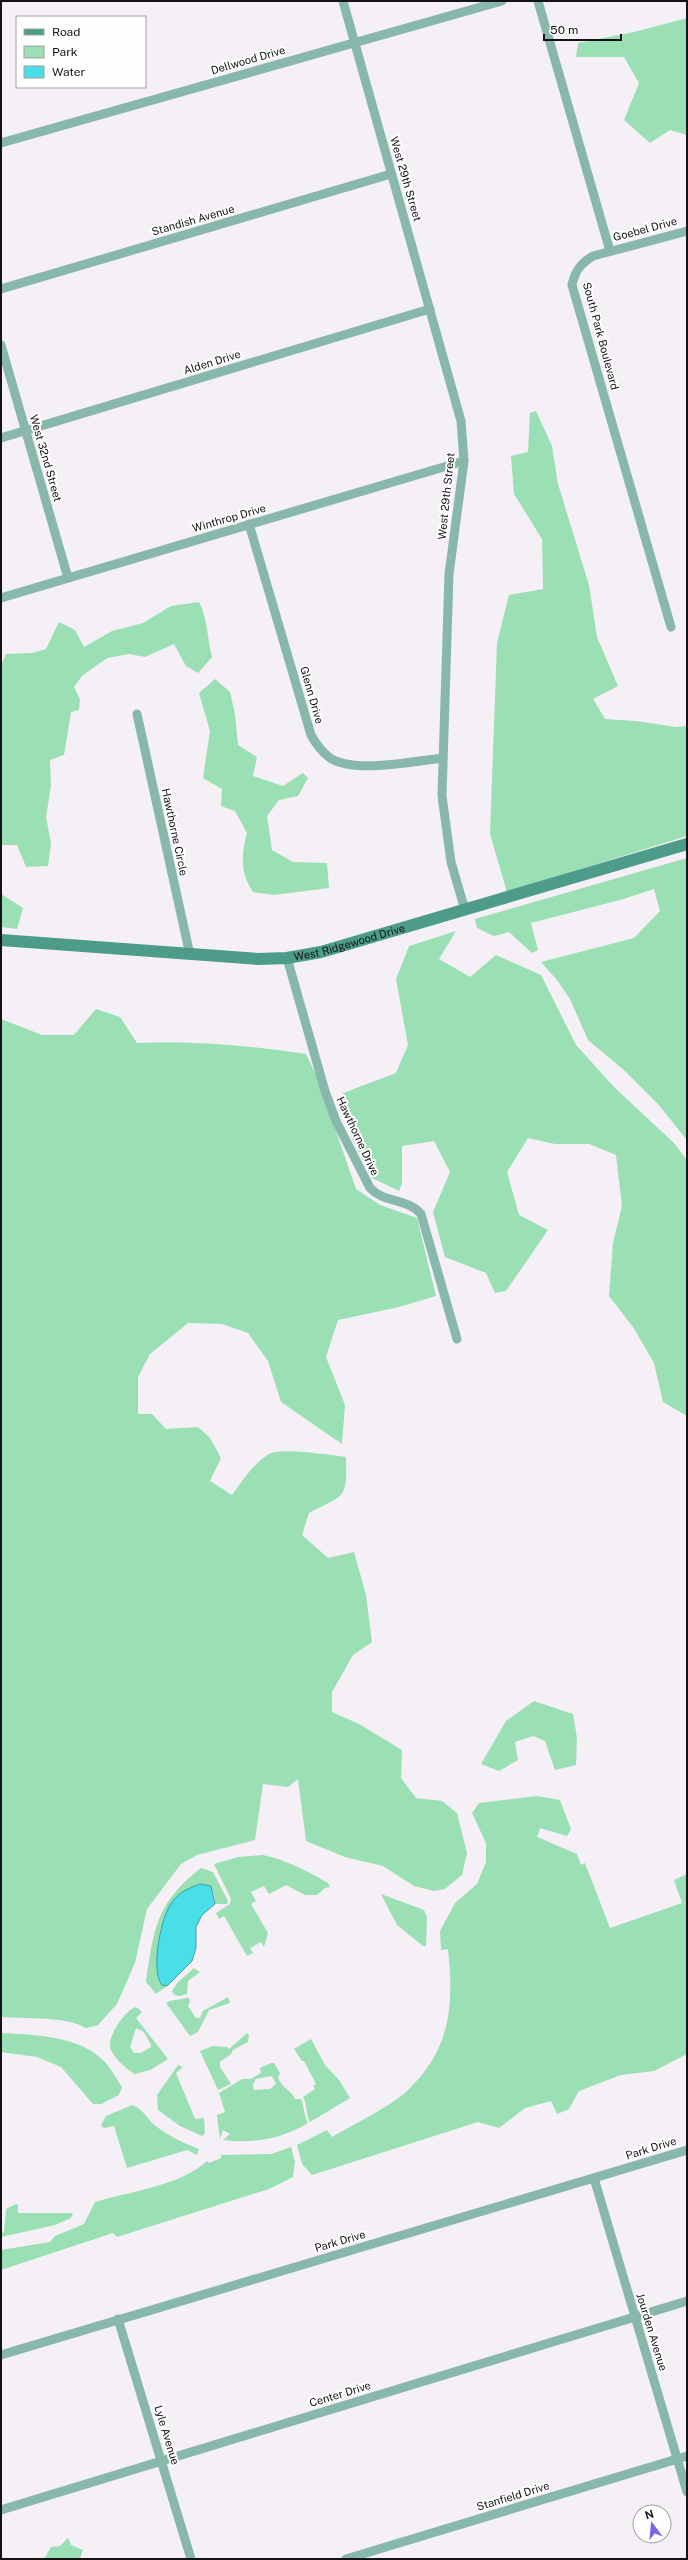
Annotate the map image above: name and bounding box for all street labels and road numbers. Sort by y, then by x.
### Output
street label: Dellwood Drive [210,44,286,76]
street label: West 29th Street [388,135,424,223]
street label: Standish Avenue [150,202,236,238]
street label: Goebel Drive [612,215,678,243]
street label: South Park Boulevard [581,281,621,391]
street label: Alden Drive [182,348,242,376]
street label: West 32nd Street [28,413,64,503]
street label: West 29th Street [435,452,457,540]
street label: Winthrop Drive [191,502,267,534]
street label: Glenn Drive [298,665,326,725]
street label: Hawthorne Circle [160,787,190,877]
street label: West Ridgewood Drive [293,922,406,963]
street label: Hawthorne Drive [334,1095,382,1177]
street label: Park Drive [624,2135,678,2161]
street label: Park Drive [313,2228,367,2254]
street label: Jourden Avenue [634,2292,670,2372]
street label: Center Drive [308,2379,372,2409]
street label: Lyle Avenue [152,2404,182,2466]
street label: Stanfield Drive [475,2479,551,2513]

